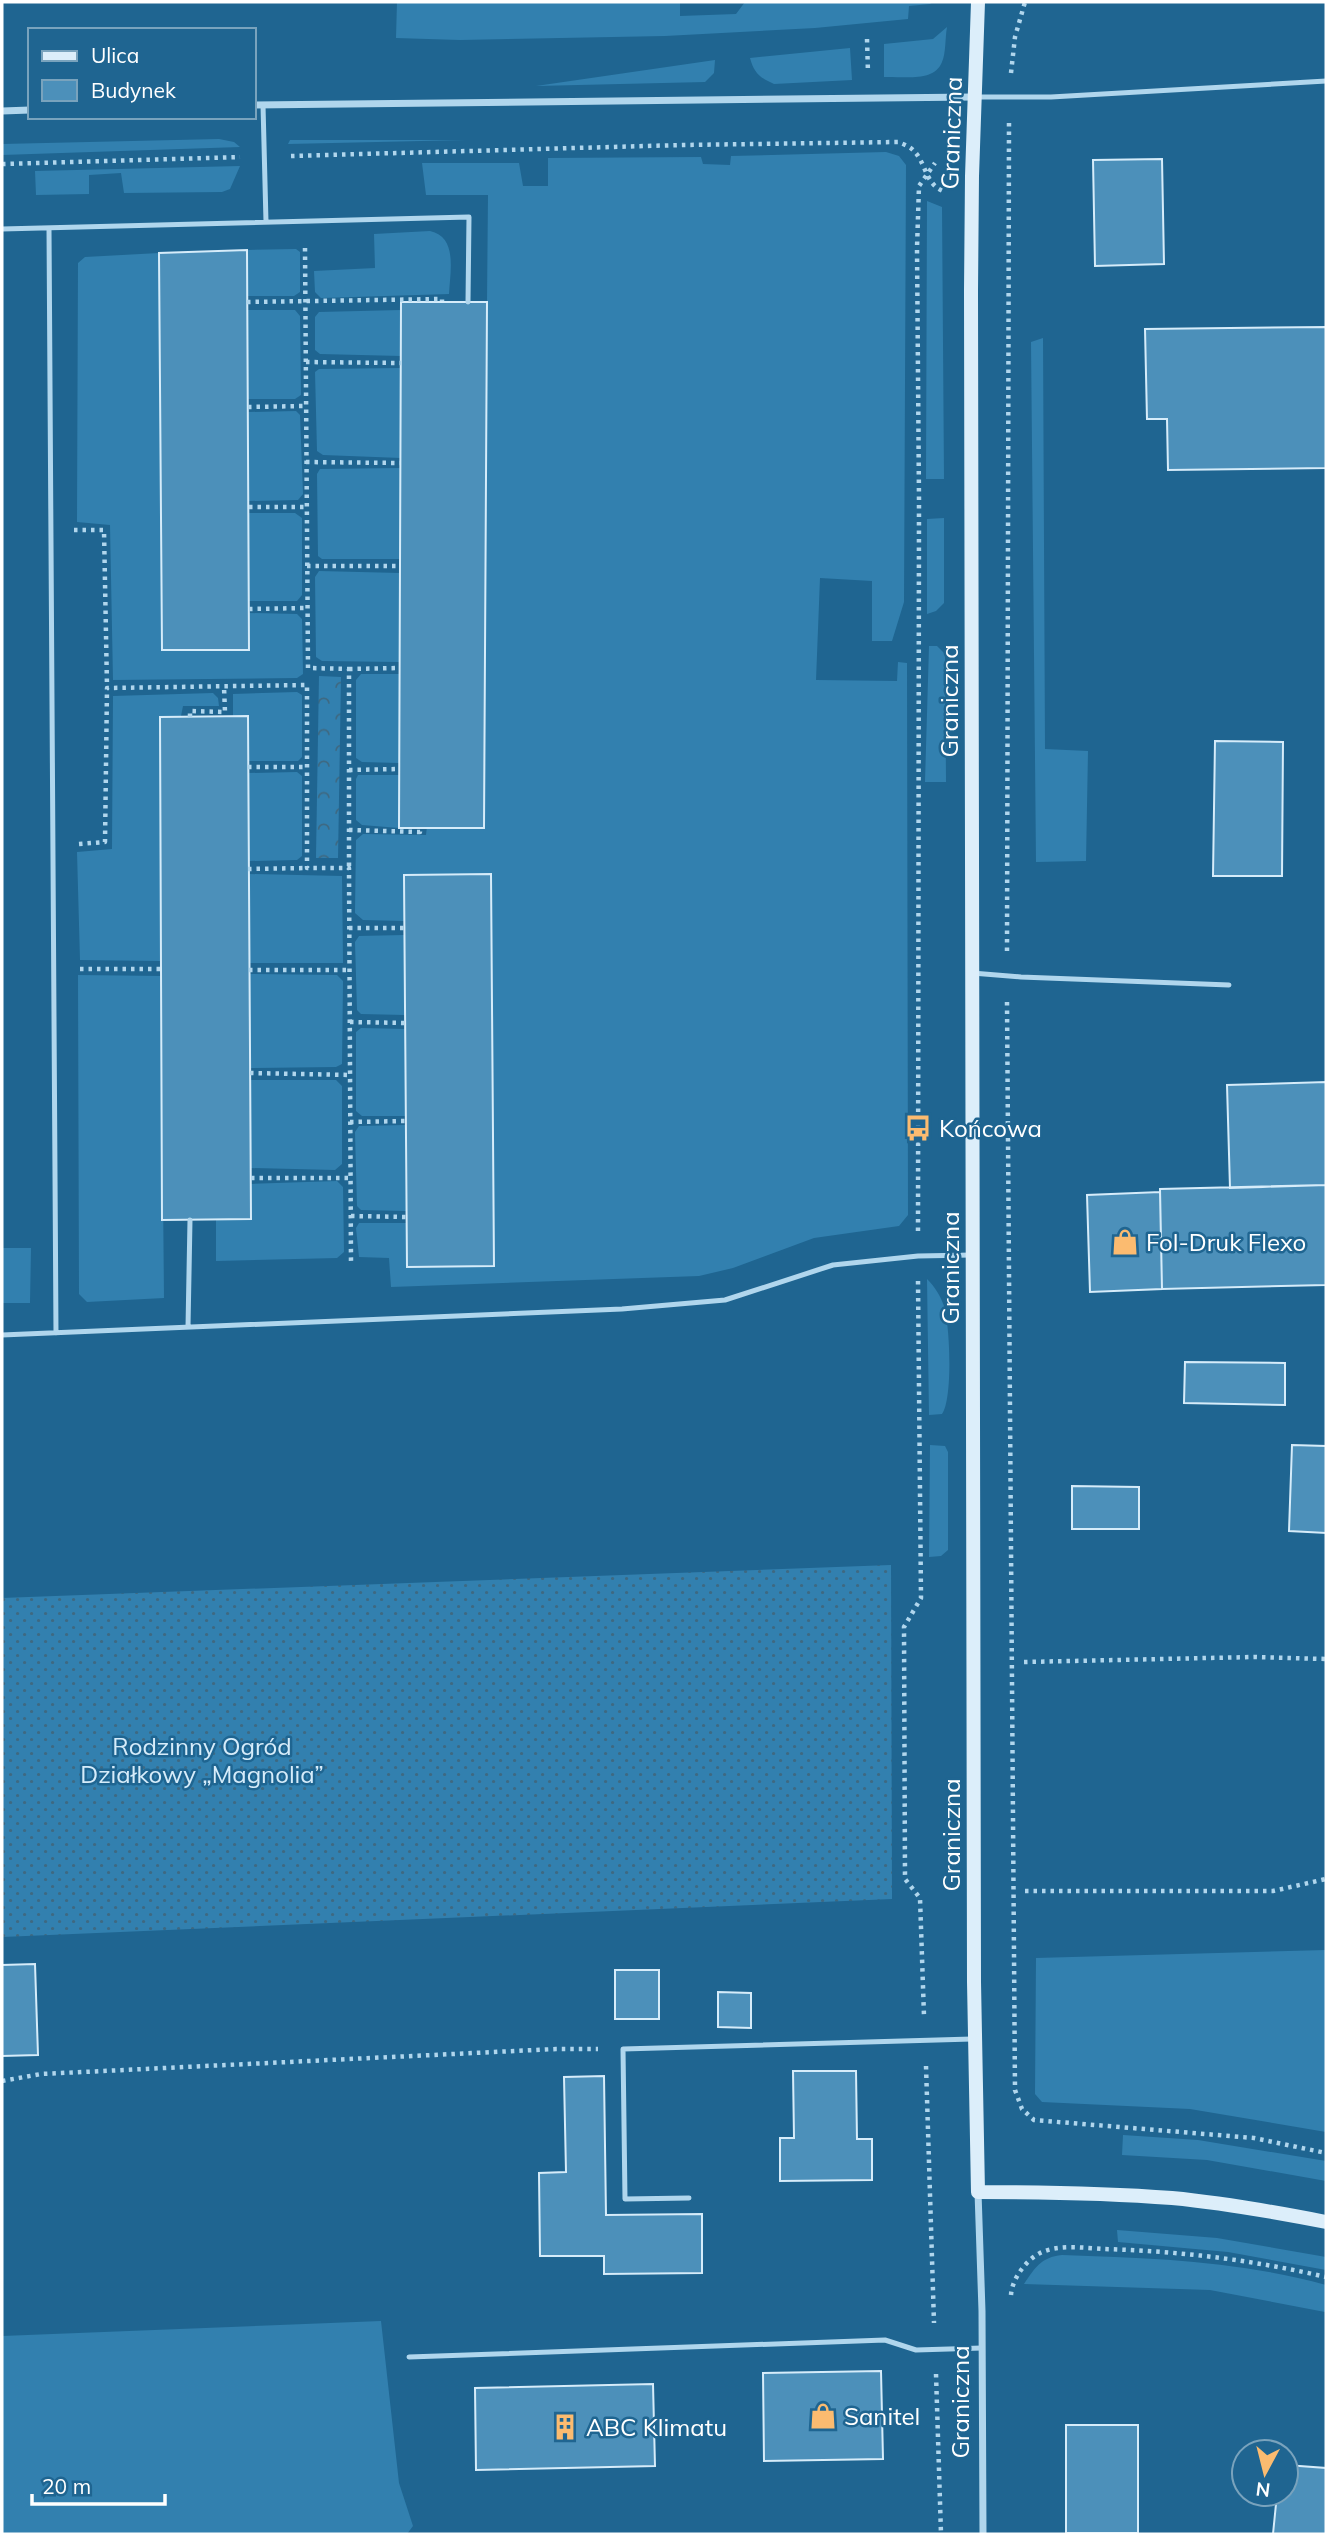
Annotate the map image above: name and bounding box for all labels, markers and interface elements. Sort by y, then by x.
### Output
legend [28,28,256,119]
text: Ulica [91,42,139,68]
street label: Graniczna [934,76,968,190]
text: Budynek [91,77,176,103]
street label: Graniczna [934,644,964,758]
bus stop icon: Końcowa [903,1113,933,1143]
place label: Końcowa [939,1113,1042,1143]
street label: Graniczna [935,1211,965,1325]
shop icon: Fol-Druk Flexo [1110,1227,1140,1257]
place label: Fol-Druk Flexo [1146,1227,1306,1257]
park label: Rodzinny Ogród Działkowy „Magnolia” [80,1731,324,1789]
street label: Graniczna [936,1778,966,1892]
street label: Graniczna [945,2345,975,2459]
shop icon: Sanitel [808,2401,838,2431]
place label: Sanitel [844,2401,920,2431]
building icon: ABC Klimatu [550,2412,580,2442]
place label: ABC Klimatu [586,2412,727,2442]
north arrow [1230,2438,1300,2508]
scale bar [32,2462,164,2506]
text: 20 m [42,2473,91,2499]
text: N [1254,2477,1272,2503]

